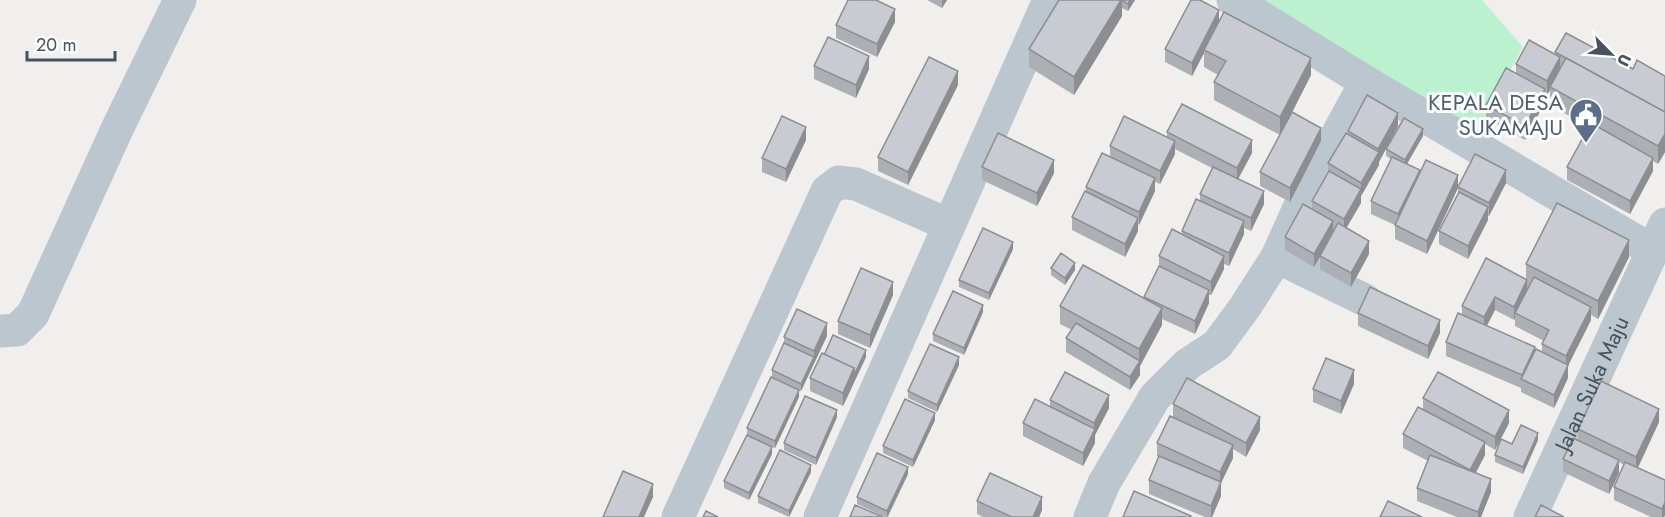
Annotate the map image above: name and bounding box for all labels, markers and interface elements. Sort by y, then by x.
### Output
scale bar [27,24,116,62]
north arrow [1581,24,1641,84]
text: 20 m [36,32,76,58]
text: U [1611,50,1637,70]
place label: KEPALA DESA SUKAMAJU [1428,86,1563,143]
public building icon: KEPALA DESA SUKAMAJU [1568,97,1604,144]
street label: Jalan Suka Maju [1545,311,1637,459]

